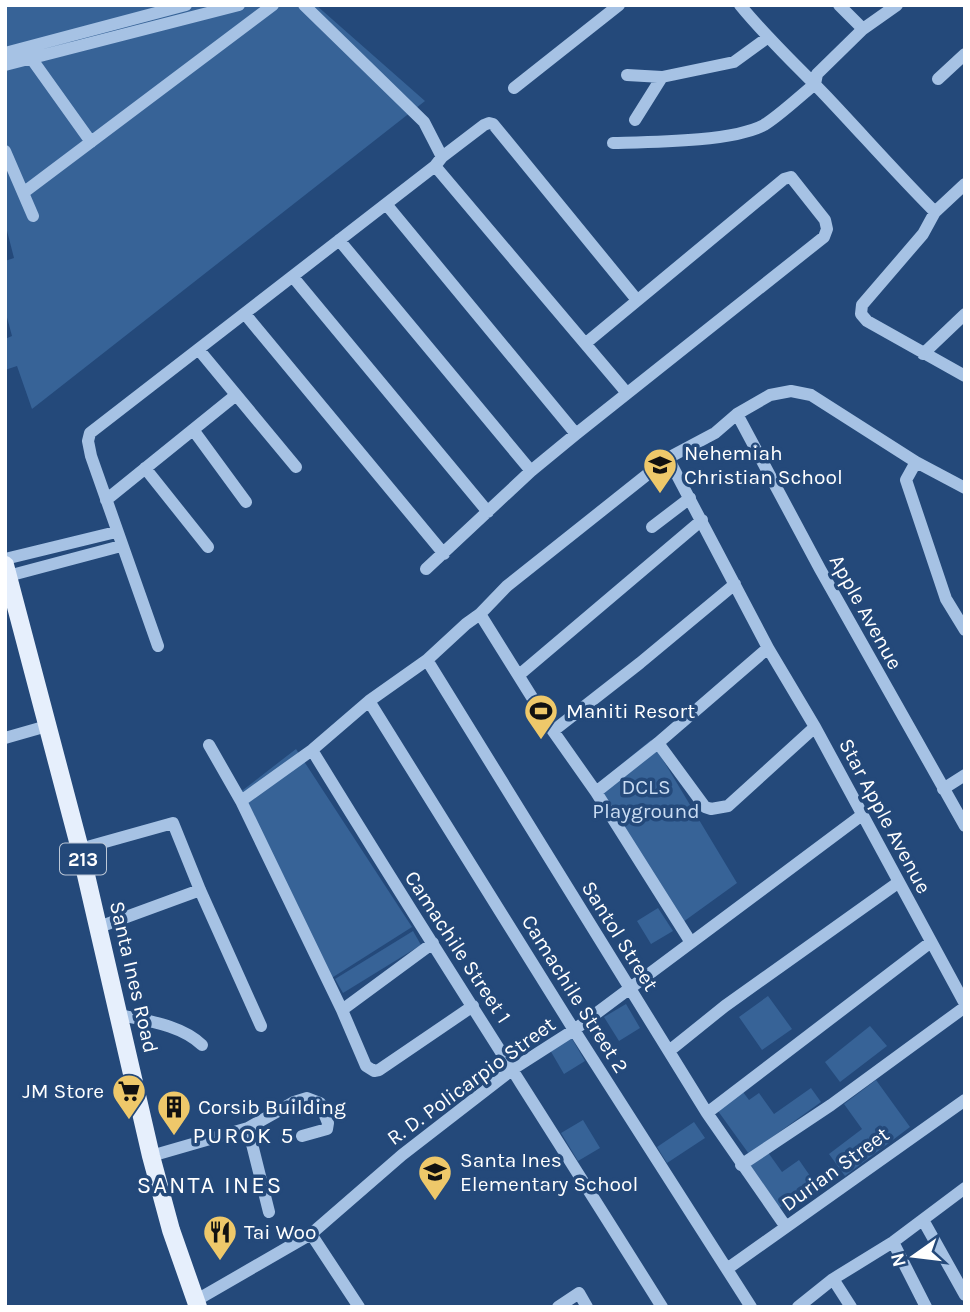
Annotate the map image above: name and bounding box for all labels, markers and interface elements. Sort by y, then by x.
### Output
place label: Nehemiah Christian School [684,441,843,489]
school or university icon: Nehemiah Christian School [641,446,679,495]
street label: Apple Avenue [825,550,907,674]
sports icon: Maniti Resort [522,692,560,741]
place label: Maniti Resort [566,699,695,723]
street label: Star Apple Avenue [834,734,936,898]
park label: DCLS Playground [592,775,700,823]
road number: 213 [60,844,106,874]
street label: Camachile Street 1 [400,866,516,1028]
street label: Santol Street [577,877,663,995]
street label: Santa Ines Road [105,899,163,1055]
street label: Camachile Street 2 [517,911,633,1077]
street label: R. D. Policarpio Street [382,1012,560,1150]
supermarket icon: JM Store [110,1072,148,1121]
place label: JM Store [22,1079,104,1103]
building icon: Corsib Building [155,1088,193,1137]
place label: Corsib Building [198,1095,346,1119]
district label: PUROK 5 [192,1122,296,1149]
street label: Durian Street [776,1122,894,1216]
place label: Santa Ines Elementary School [460,1148,638,1196]
school or university icon: Santa Ines Elementary School [416,1153,454,1202]
district label: SANTA INES [137,1171,283,1199]
restaurant icon: Tai Woo [201,1213,239,1262]
place label: Tai Woo [244,1220,317,1244]
north arrow [879,1221,949,1291]
text: N [886,1251,911,1269]

